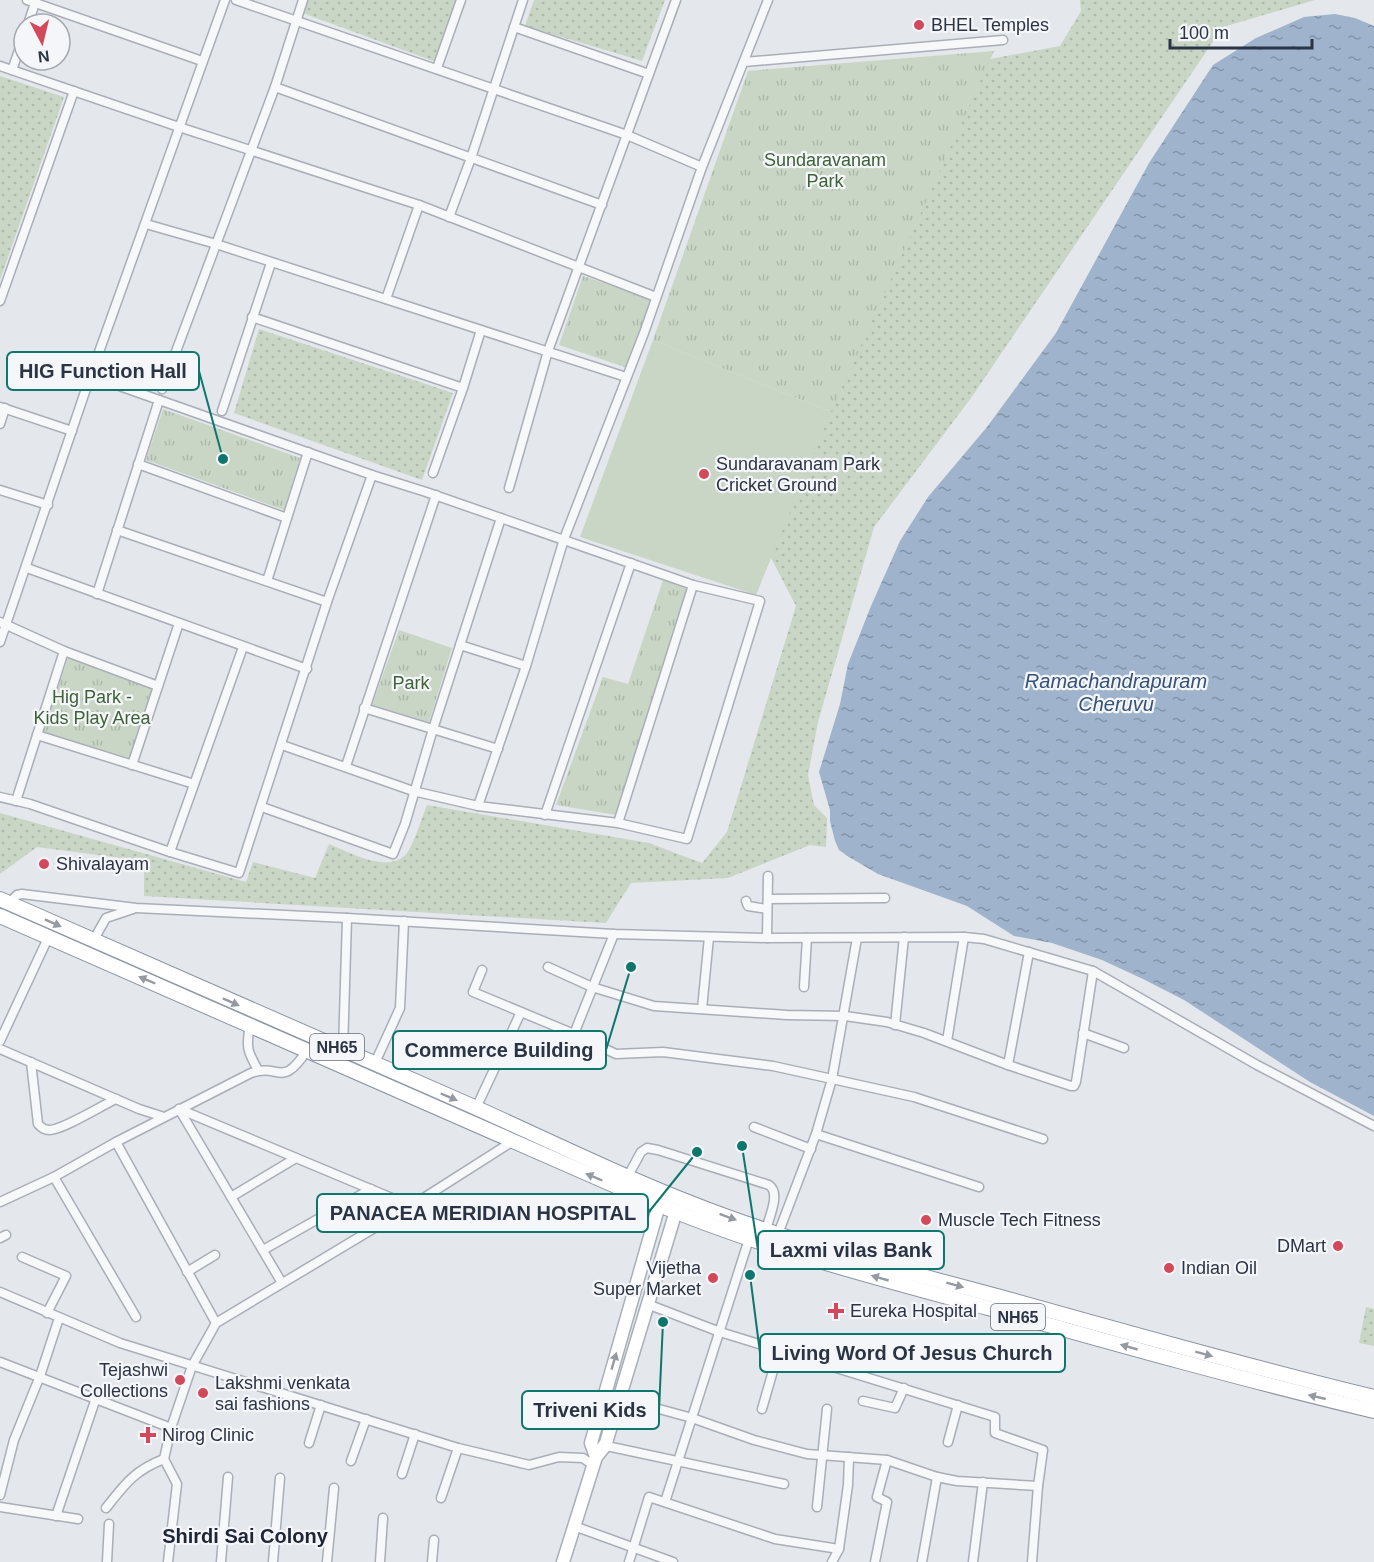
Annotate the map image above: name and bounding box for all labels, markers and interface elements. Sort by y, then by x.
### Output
north arrow [12,12,72,72]
scale bar [1170,12,1312,50]
place label: BHEL Temples [931,15,1049,35]
marker: BHEL Temples [912,18,926,32]
text: 100 m [1179,23,1229,43]
text: N [37,47,51,66]
park label: Sundaravanam Park [764,150,886,191]
callout: HIG Function Hall [7,352,199,390]
text: HIG Function Hall [19,360,187,382]
place label: Sundaravanam Park Cricket Ground [716,454,881,495]
marker: Sundaravanam Park Cricket Ground [697,467,711,481]
water label: Ramachandrapuram Cheruvu [1025,670,1207,715]
park label: Park [392,673,431,693]
park label: Hig Park - Kids Play Area [33,687,152,728]
place label: Shivalayam [56,854,149,874]
marker: Shivalayam [37,857,51,871]
one-way arrow [45,918,63,928]
one-way arrow [137,975,155,985]
one-way arrow [223,997,241,1007]
callout: Commerce Building [393,1031,606,1069]
road number: NH65 [310,1034,364,1060]
text: Commerce Building [405,1039,593,1061]
one-way arrow [440,1092,457,1101]
one-way arrow [585,1172,603,1182]
callout: PANACEA MERIDIAN HOSPITAL [317,1194,648,1232]
text: PANACEA MERIDIAN HOSPITAL [330,1202,636,1224]
place label: Muscle Tech Fitness [938,1210,1101,1230]
one-way arrow [719,1213,737,1222]
marker: Muscle Tech Fitness [919,1213,933,1227]
callout: Laxmi vilas Bank [758,1231,944,1269]
place label: DMart [1277,1236,1326,1256]
text: Laxmi vilas Bank [770,1239,933,1261]
marker: DMart [1331,1239,1345,1253]
place label: Vijetha Super Market [593,1258,702,1299]
place label: Indian Oil [1181,1258,1257,1278]
marker: Indian Oil [1162,1261,1176,1275]
marker: Vijetha Super Market [706,1271,720,1285]
one-way arrow [871,1273,889,1283]
one-way arrow [946,1281,964,1290]
place label: Eureka Hospital [850,1301,977,1321]
marker: Eureka Hospital [827,1302,845,1320]
road number: NH65 [991,1304,1045,1330]
callout: Living Word Of Jesus Church [760,1334,1065,1372]
text: Living Word Of Jesus Church [772,1342,1052,1364]
one-way arrow [1119,1342,1138,1352]
one-way arrow [1195,1349,1213,1359]
one-way arrow [610,1352,619,1370]
place label: Tejashwi Collections [80,1360,168,1401]
marker: Tejashwi Collections [173,1373,187,1387]
place label: Lakshmi venkata sai fashions [215,1373,351,1414]
marker: Lakshmi venkata sai fashions [196,1386,210,1400]
callout: Triveni Kids [522,1391,659,1429]
one-way arrow [1308,1392,1326,1402]
text: Triveni Kids [533,1399,647,1421]
place label: Nirog Clinic [162,1425,254,1445]
marker: Nirog Clinic [139,1426,157,1444]
district label: Shirdi Sai Colony [162,1525,329,1547]

